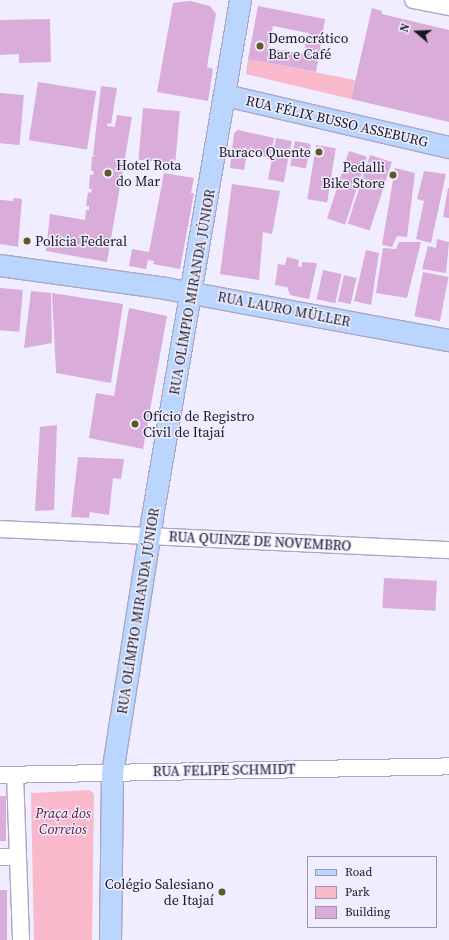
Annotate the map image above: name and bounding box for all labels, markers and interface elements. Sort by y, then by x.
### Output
north arrow [397,12,437,52]
text: N [397,22,414,34]
place label: Democrático Bar e Café [268,30,348,62]
marker: Democrático Bar e Café [255,41,265,51]
street label: RUA FÉLIX BUSSO ASSEBURG [244,92,430,150]
place label: Buraco Quente [218,144,311,160]
marker: Buraco Quente [314,147,324,157]
place label: Hotel Rota do Mar [116,157,181,190]
place label: Pedalli Bike Store [322,159,385,192]
marker: Hotel Rota do Mar [103,168,113,178]
marker: Pedalli Bike Store [388,170,398,180]
street label: RUA OLÍMPIO MIRANDA JÚNIOR [166,188,218,396]
place label: Polícia Federal [35,233,127,249]
marker: Polícia Federal [22,236,32,246]
street label: RUA LAURO MÜLLER [216,288,352,330]
place label: Ofício de Registro Civil de Itajaí [143,408,254,440]
marker: Ofício de Registro Civil de Itajaí [130,419,140,429]
street label: RUA OLÍMPIO MIRANDA JÚNIOR [113,507,163,715]
street label: RUA QUINZE DE NOVEMBRO [168,528,352,554]
street label: RUA FELIPE SCHMIDT [152,760,296,780]
park label: Praça dos Correios [35,805,91,838]
legend [307,856,437,928]
text: Road [345,864,372,880]
place label: Colégio Salesiano de Itajaí [105,876,214,908]
text: Park [345,884,370,900]
marker: Colégio Salesiano de Itajaí [217,887,227,897]
text: Building [345,904,390,920]

